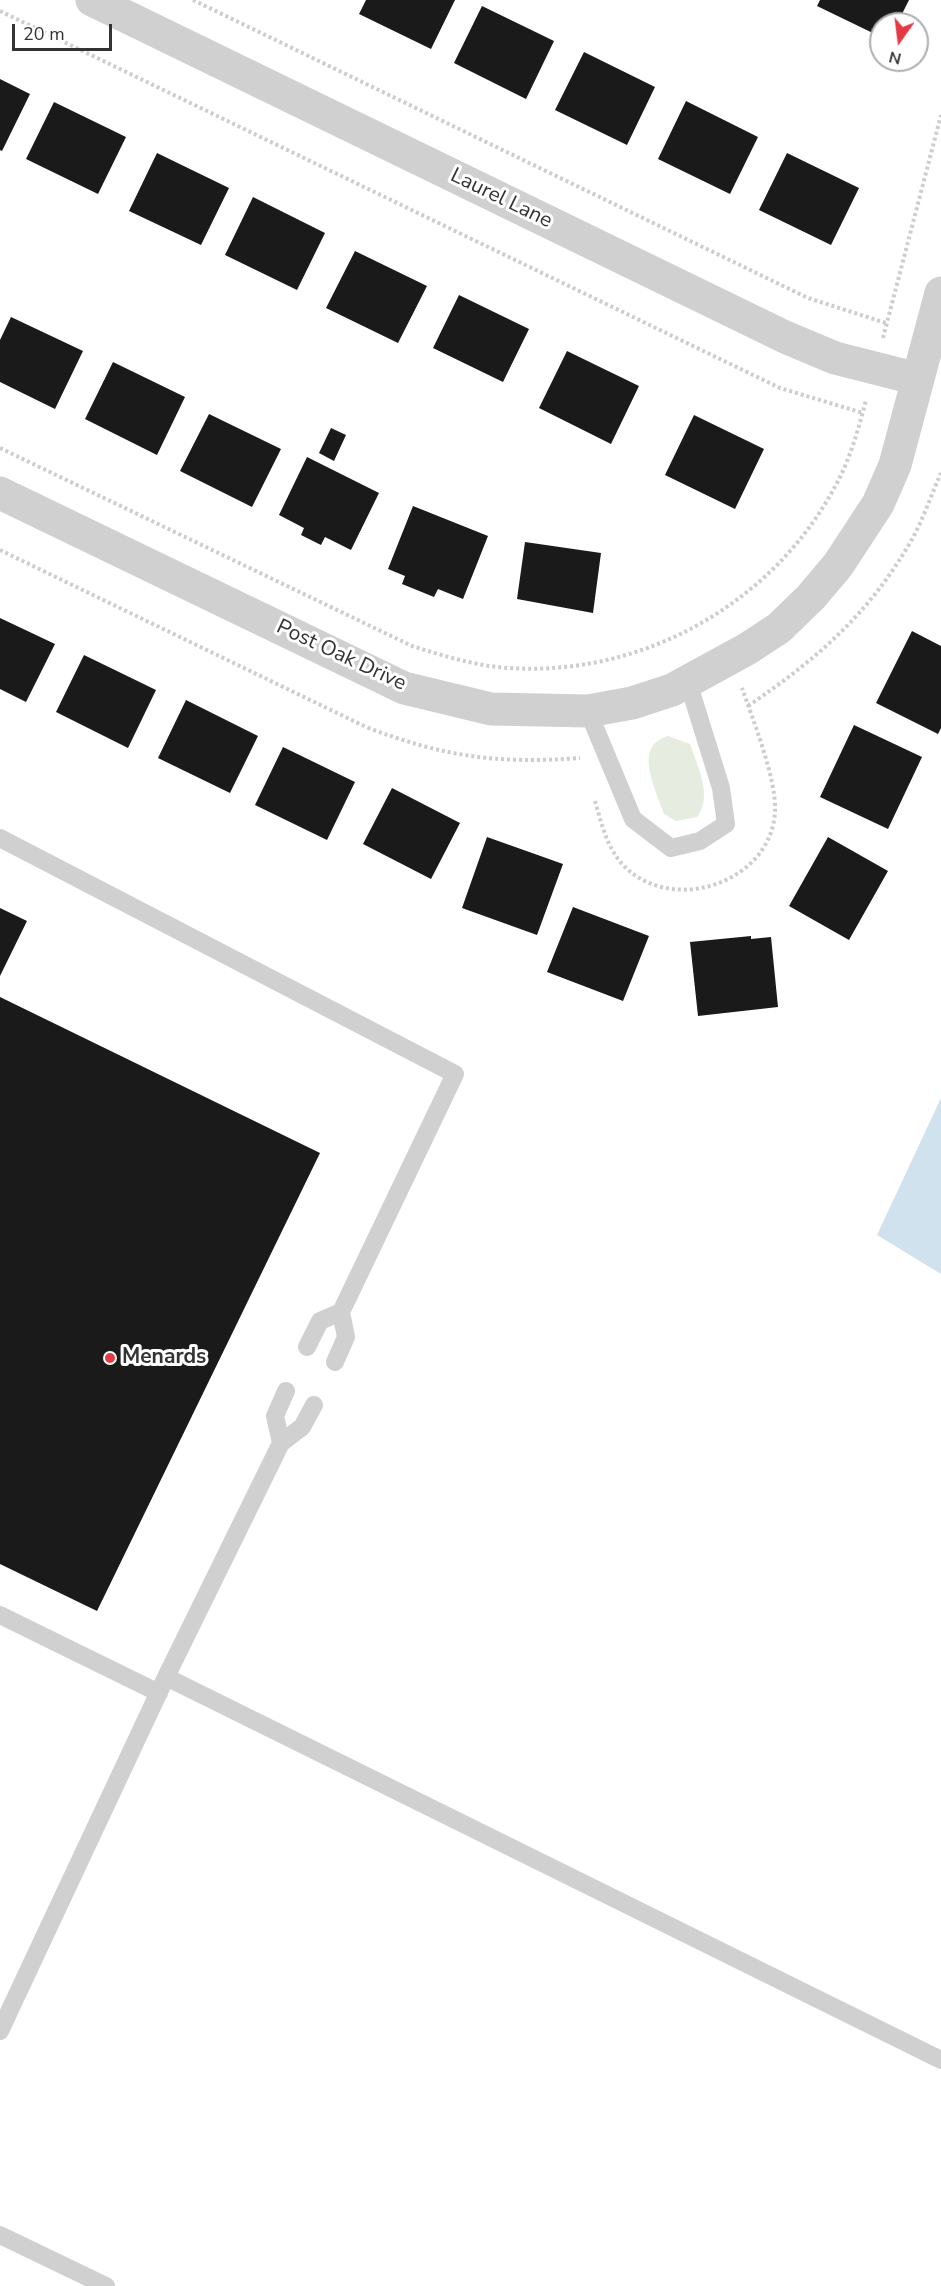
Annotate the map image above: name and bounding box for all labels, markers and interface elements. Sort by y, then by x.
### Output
scale bar [15,12,116,50]
north arrow [869,12,929,72]
text: 20 m [23,22,65,46]
text: N [887,45,904,70]
street label: Laurel Lane [446,164,556,234]
street label: Post Oak Drive [272,615,410,697]
place label: Menards [122,1345,206,1371]
marker: Menards [103,1351,117,1365]

